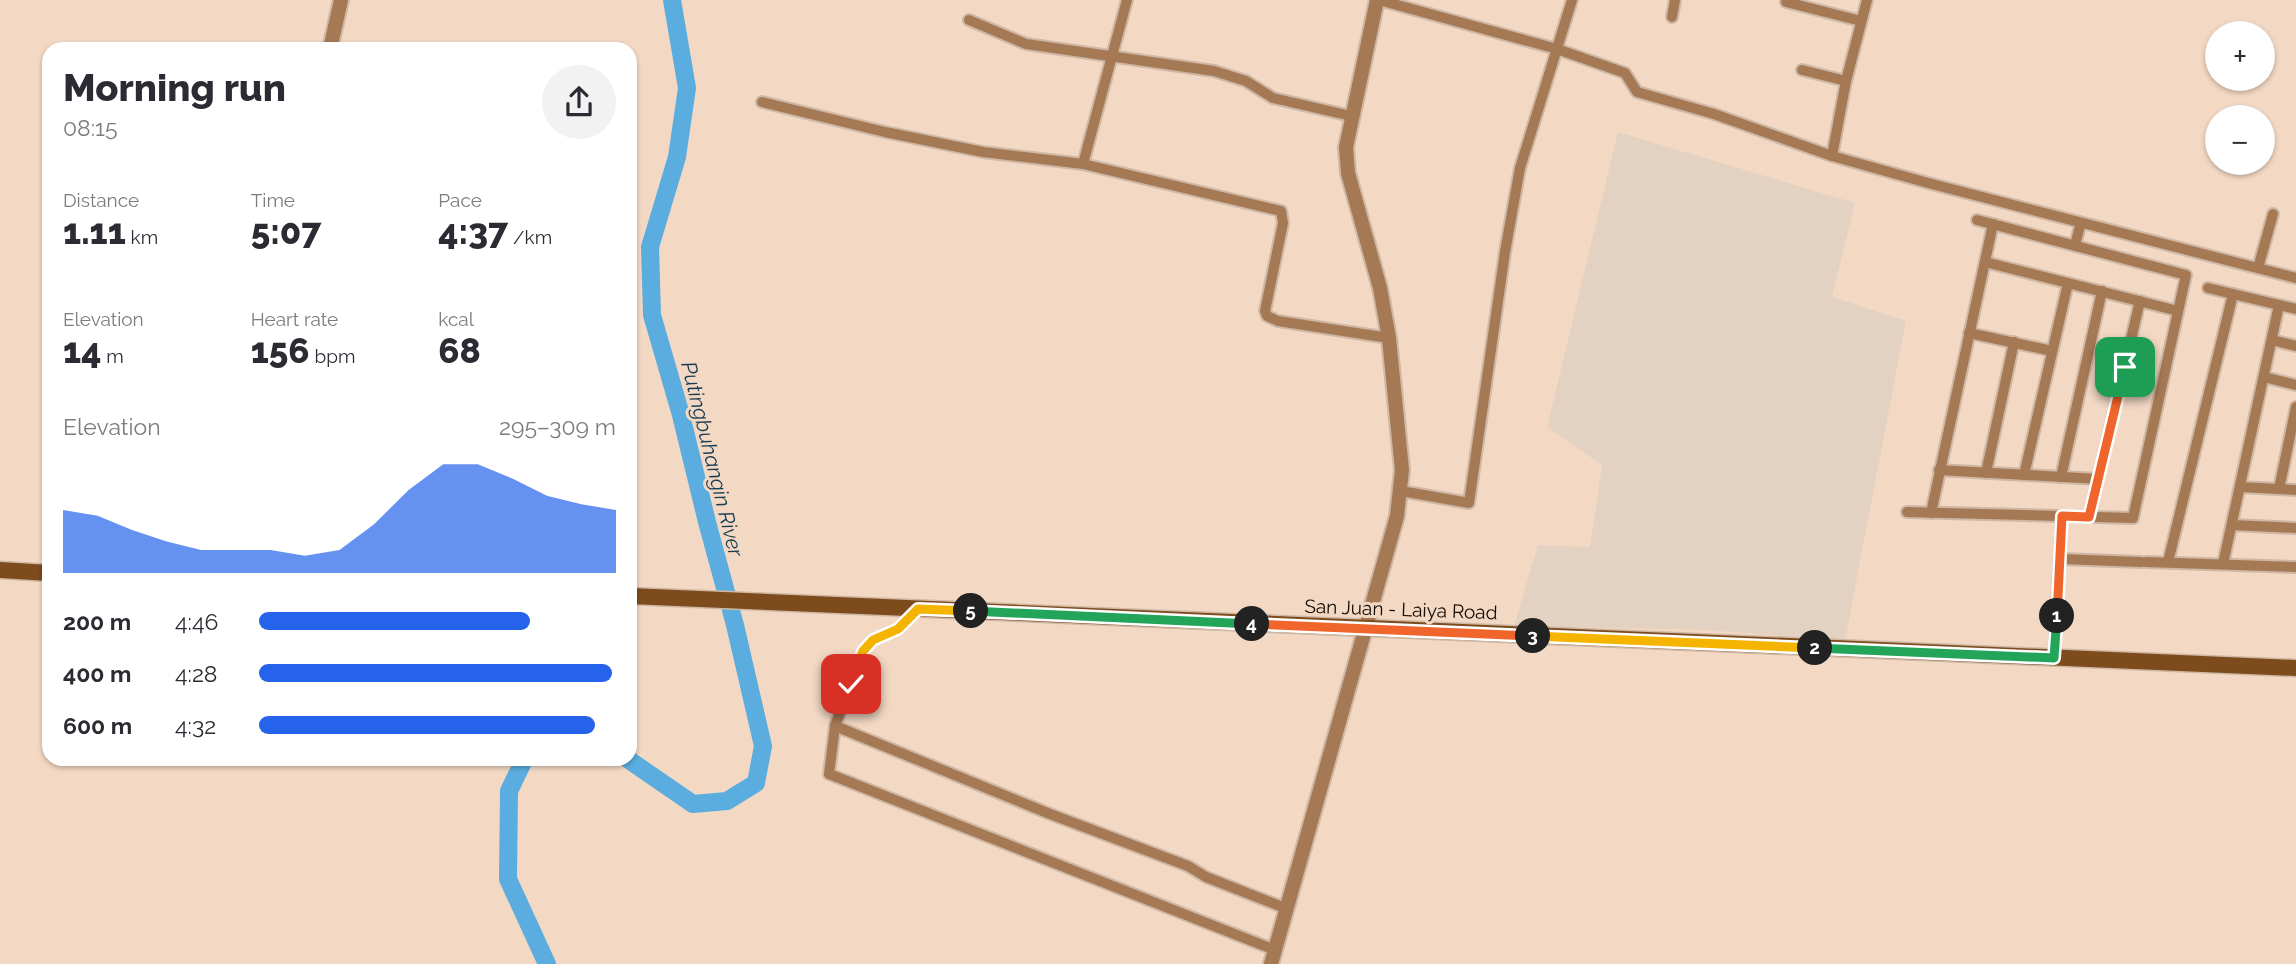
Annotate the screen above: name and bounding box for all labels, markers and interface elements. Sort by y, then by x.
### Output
map controls [2205,21,2275,175]
button: + [2205,21,2275,91]
text: Morning run [63,65,286,110]
button: share [542,65,616,139]
button: − [2205,105,2275,175]
text: 08:15 [63,114,117,141]
text: Distance [63,189,139,211]
text: Time [251,189,295,211]
text: Pace [438,189,482,211]
text: 1.11 [63,211,126,252]
text: 5:07 [251,211,321,252]
text: 4:37 [438,211,508,252]
text: km [126,226,158,248]
text: /km [508,226,552,248]
text: Elevation [63,308,144,330]
text: Heart rate [251,308,338,330]
text: kcal [438,308,474,330]
text: 14 [63,330,101,371]
text: 156 [251,330,310,371]
text: 68 [438,330,481,371]
pin [2095,337,2155,397]
text: m [101,345,124,367]
text: bpm [310,345,355,367]
icon: arrive [2106,348,2144,386]
water label: Putingbuhangin River [676,359,749,560]
text: Elevation [63,413,161,440]
text: 295–309 m [499,413,616,440]
pin: 5 [954,594,988,628]
street label: San Juan - Laiya Road [1304,595,1498,623]
pin: 1 [2039,598,2074,634]
text: 5 [965,599,976,621]
text: 1 [2052,604,2061,626]
pin: 4 [1234,606,1270,642]
text: 200 m [63,608,131,635]
text: 4:46 [175,608,218,635]
text: 4 [1246,612,1257,634]
pin: 3 [1516,618,1550,654]
text: 3 [1527,624,1538,646]
pin: 2 [1798,630,1832,666]
text: 2 [1809,636,1820,658]
pin [821,654,881,714]
text: 400 m [63,660,131,687]
text: 4:28 [175,660,218,687]
icon: check [832,665,870,703]
text: 600 m [63,712,132,739]
text: 4:32 [175,712,216,739]

